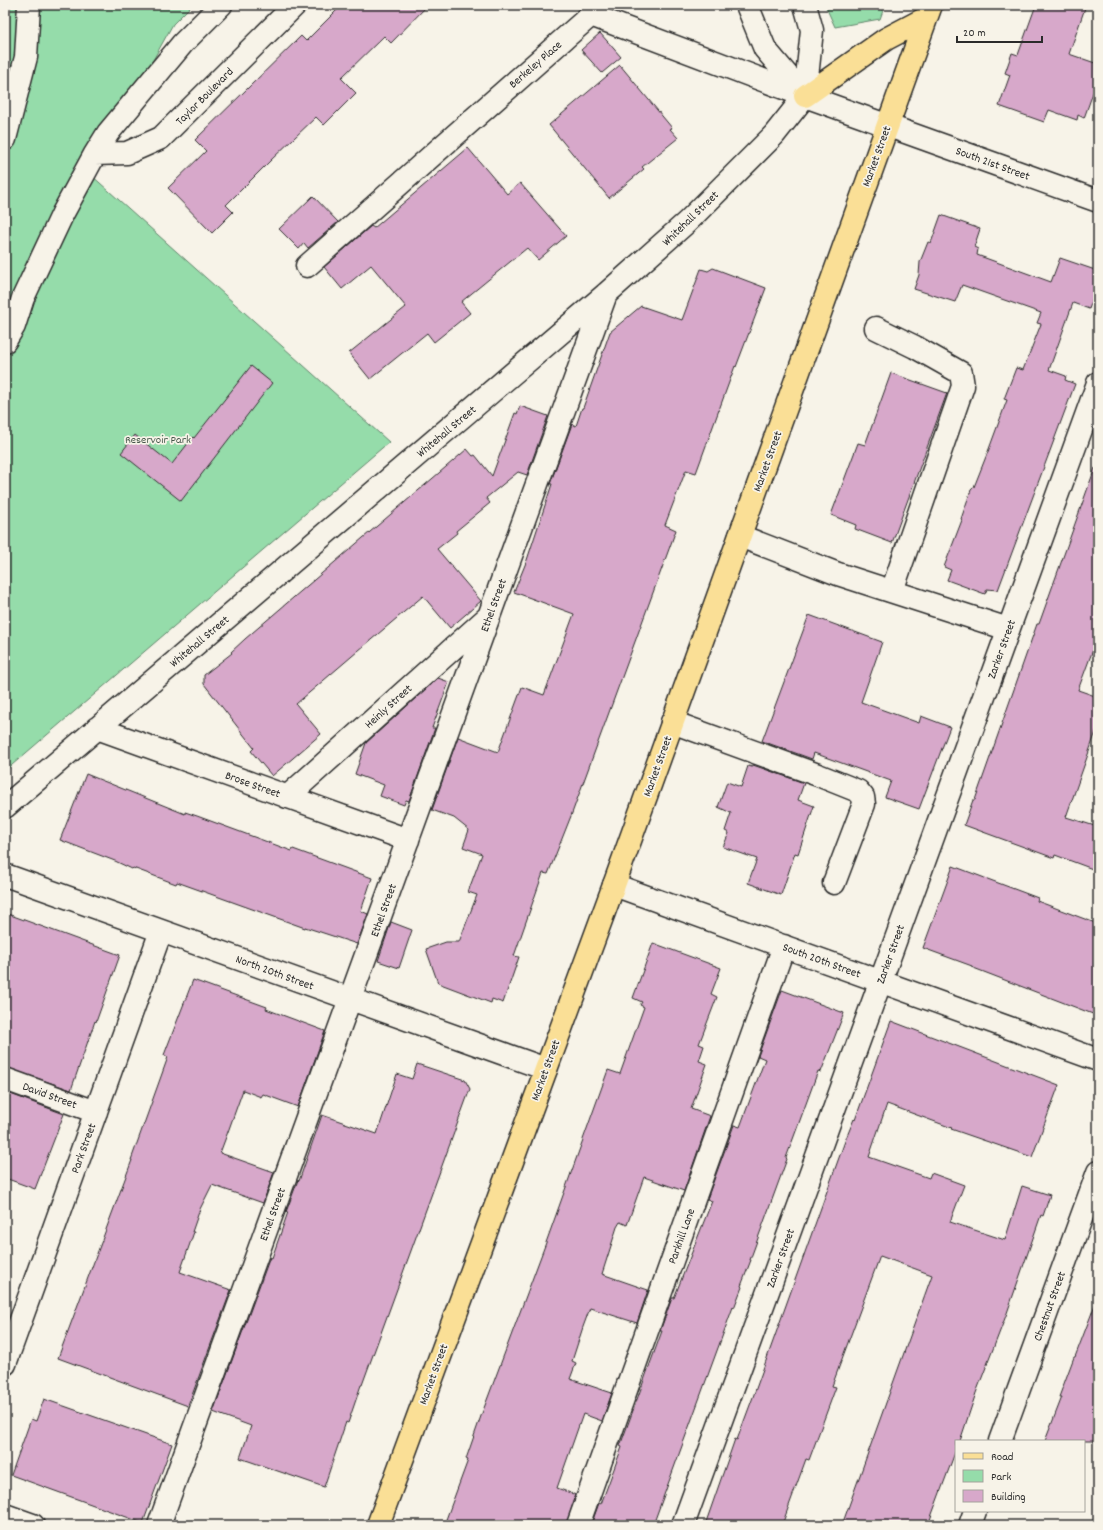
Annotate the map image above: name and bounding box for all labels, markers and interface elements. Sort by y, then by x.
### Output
scale bar [957,18,1042,44]
text: 20 m [963,25,986,42]
street label: Berkeley Place [506,37,566,93]
street label: Taylor Boulevard [172,64,238,130]
street label: Market Street [859,123,896,189]
street label: South 21st Street [953,143,1032,186]
street label: Whitehall Street [659,187,724,251]
street label: Whitehall Street [414,402,481,462]
street label: Market Street [750,428,787,494]
park label: Reservoir Park [125,432,191,449]
street label: Ethel Street [477,576,512,634]
street label: Whitehall Street [167,612,234,672]
street label: Zarker Street [984,617,1021,682]
street label: Heinly Street [361,681,417,733]
street label: Market Street [640,733,677,799]
street label: Brose Street [222,768,283,803]
street label: Ethel Street [367,881,402,939]
street label: Zarker Street [873,922,910,987]
street label: South 20th Street [780,939,864,984]
street label: North 20th Street [233,951,316,996]
street label: Market Street [528,1037,565,1103]
street label: David Street [20,1079,80,1114]
street label: Park Street [67,1120,102,1176]
street label: Ethel Street [256,1185,291,1243]
street label: Parkhill Lane [665,1206,700,1267]
street label: Zarker Street [763,1226,800,1291]
street label: Chestnut Street [1030,1269,1071,1344]
street label: Market Street [416,1341,453,1407]
legend [955,1440,1085,1512]
text: Road [991,1449,1013,1466]
text: Park [991,1469,1012,1486]
text: Building [991,1489,1026,1506]

